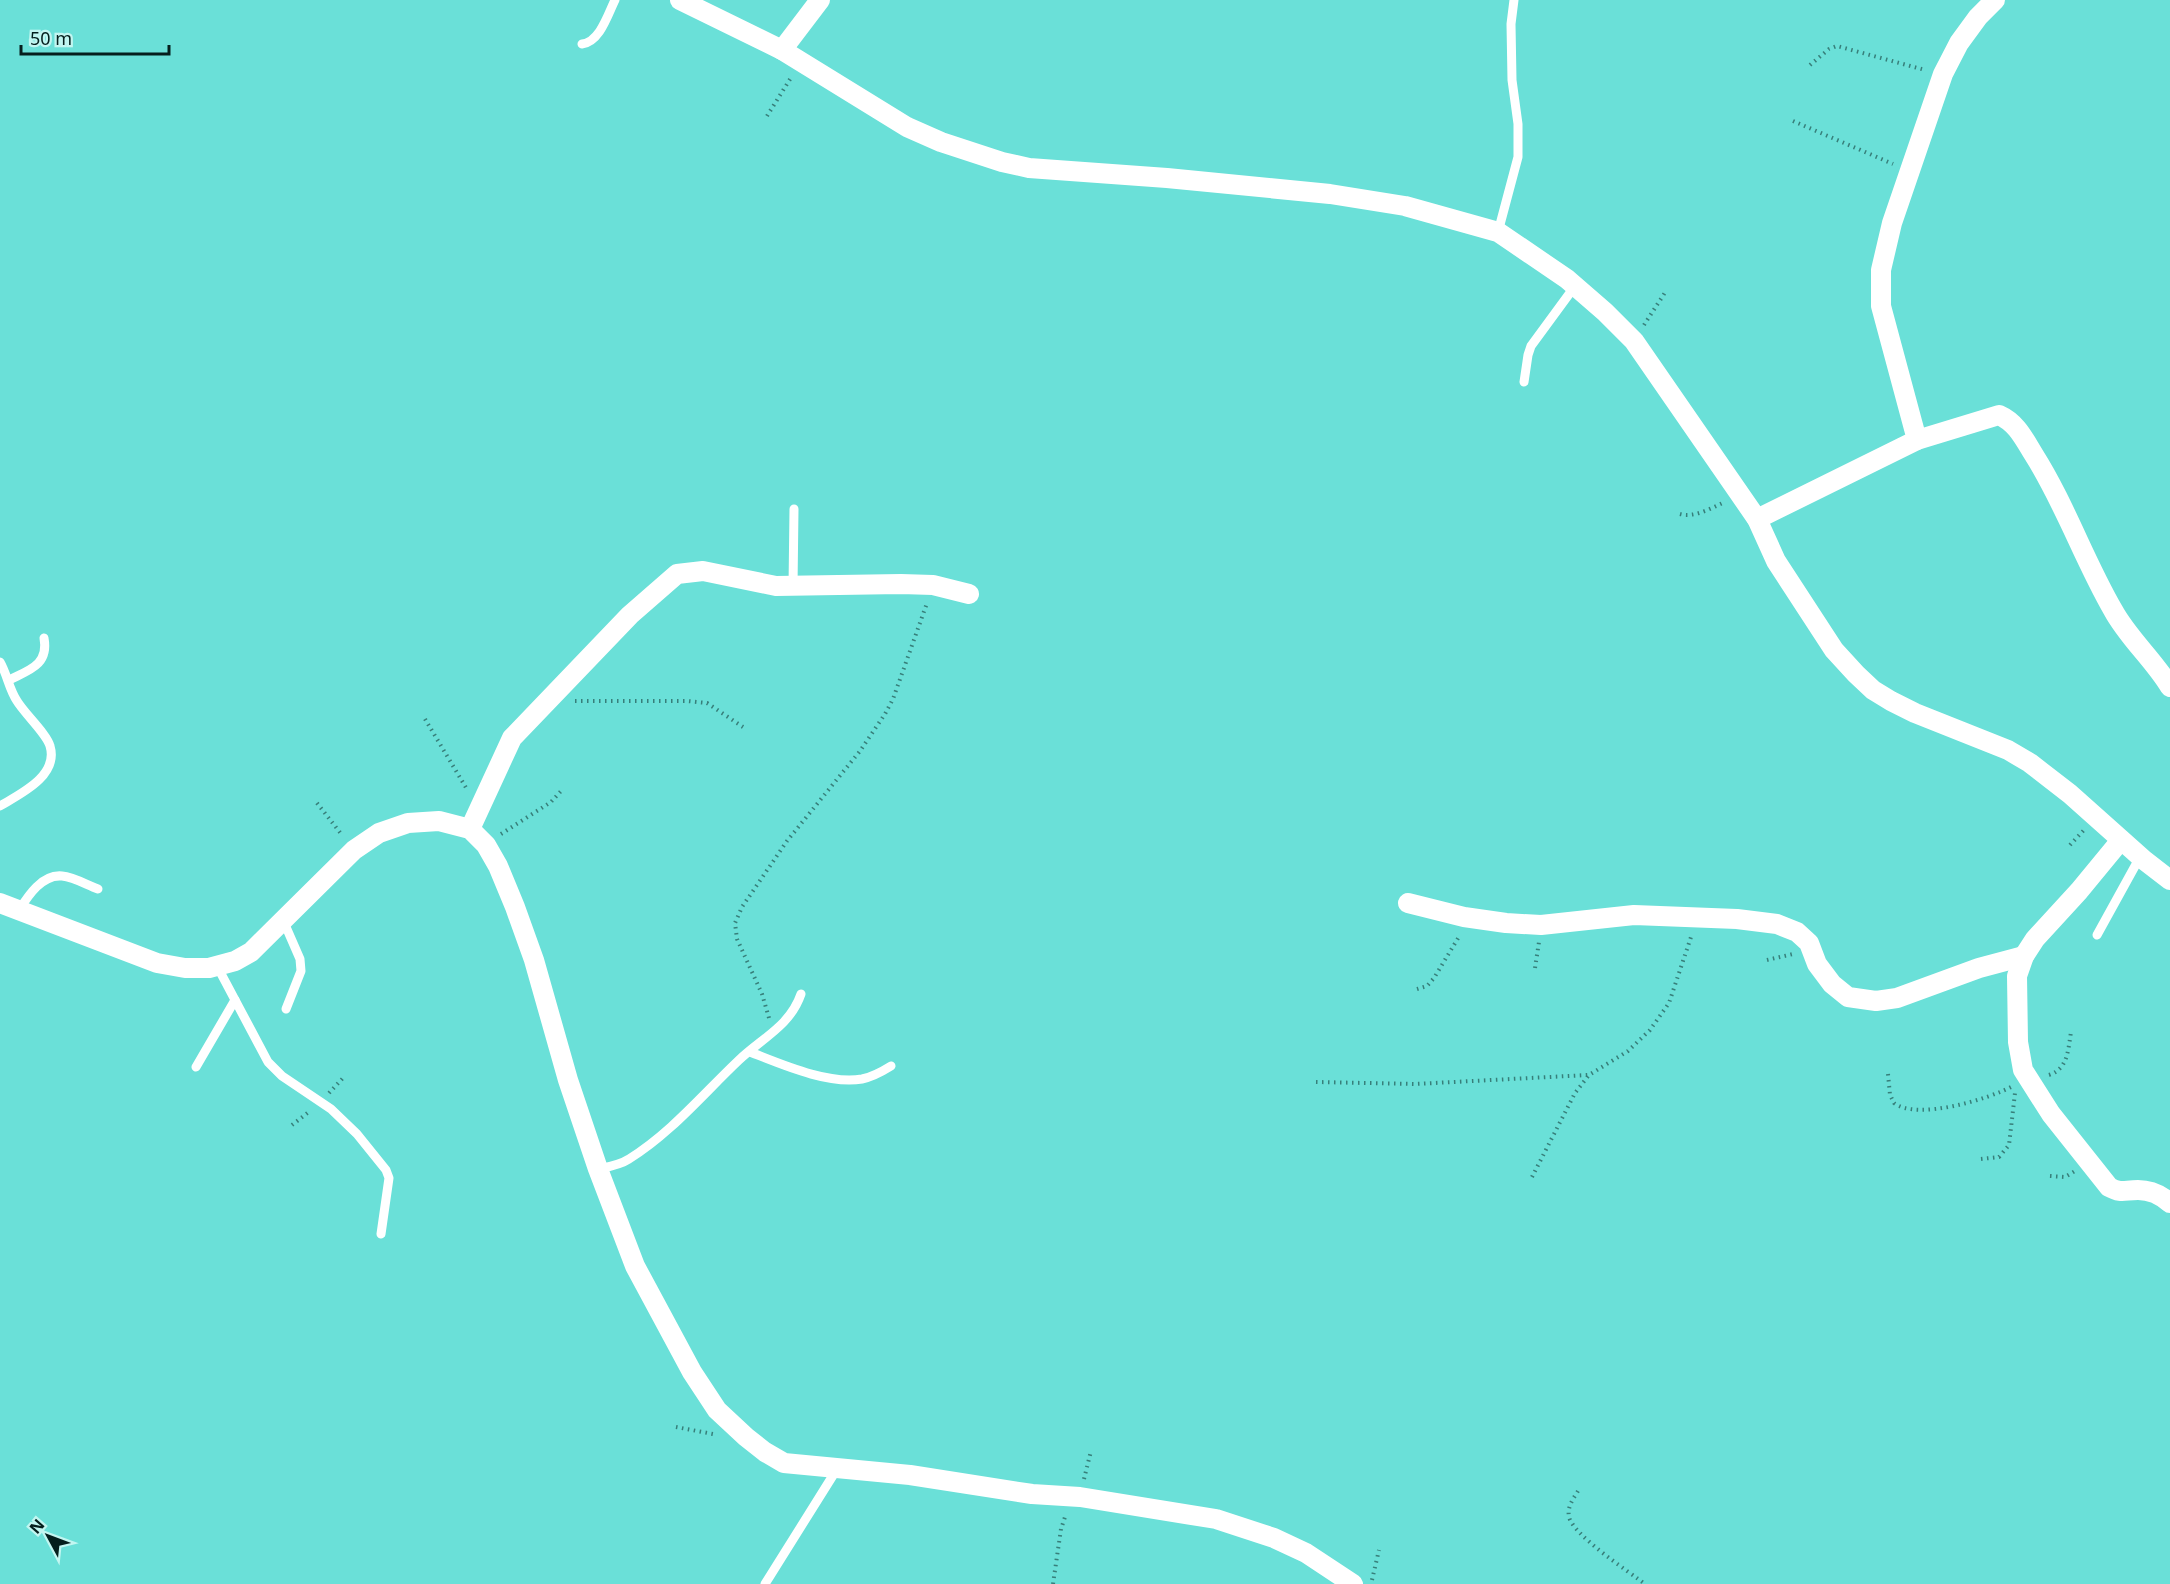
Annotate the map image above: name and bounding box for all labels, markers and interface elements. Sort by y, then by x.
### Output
scale bar [21,18,170,56]
text: 50 m [30,26,72,50]
north arrow [18,1506,78,1566]
text: N [24,1514,49,1538]

